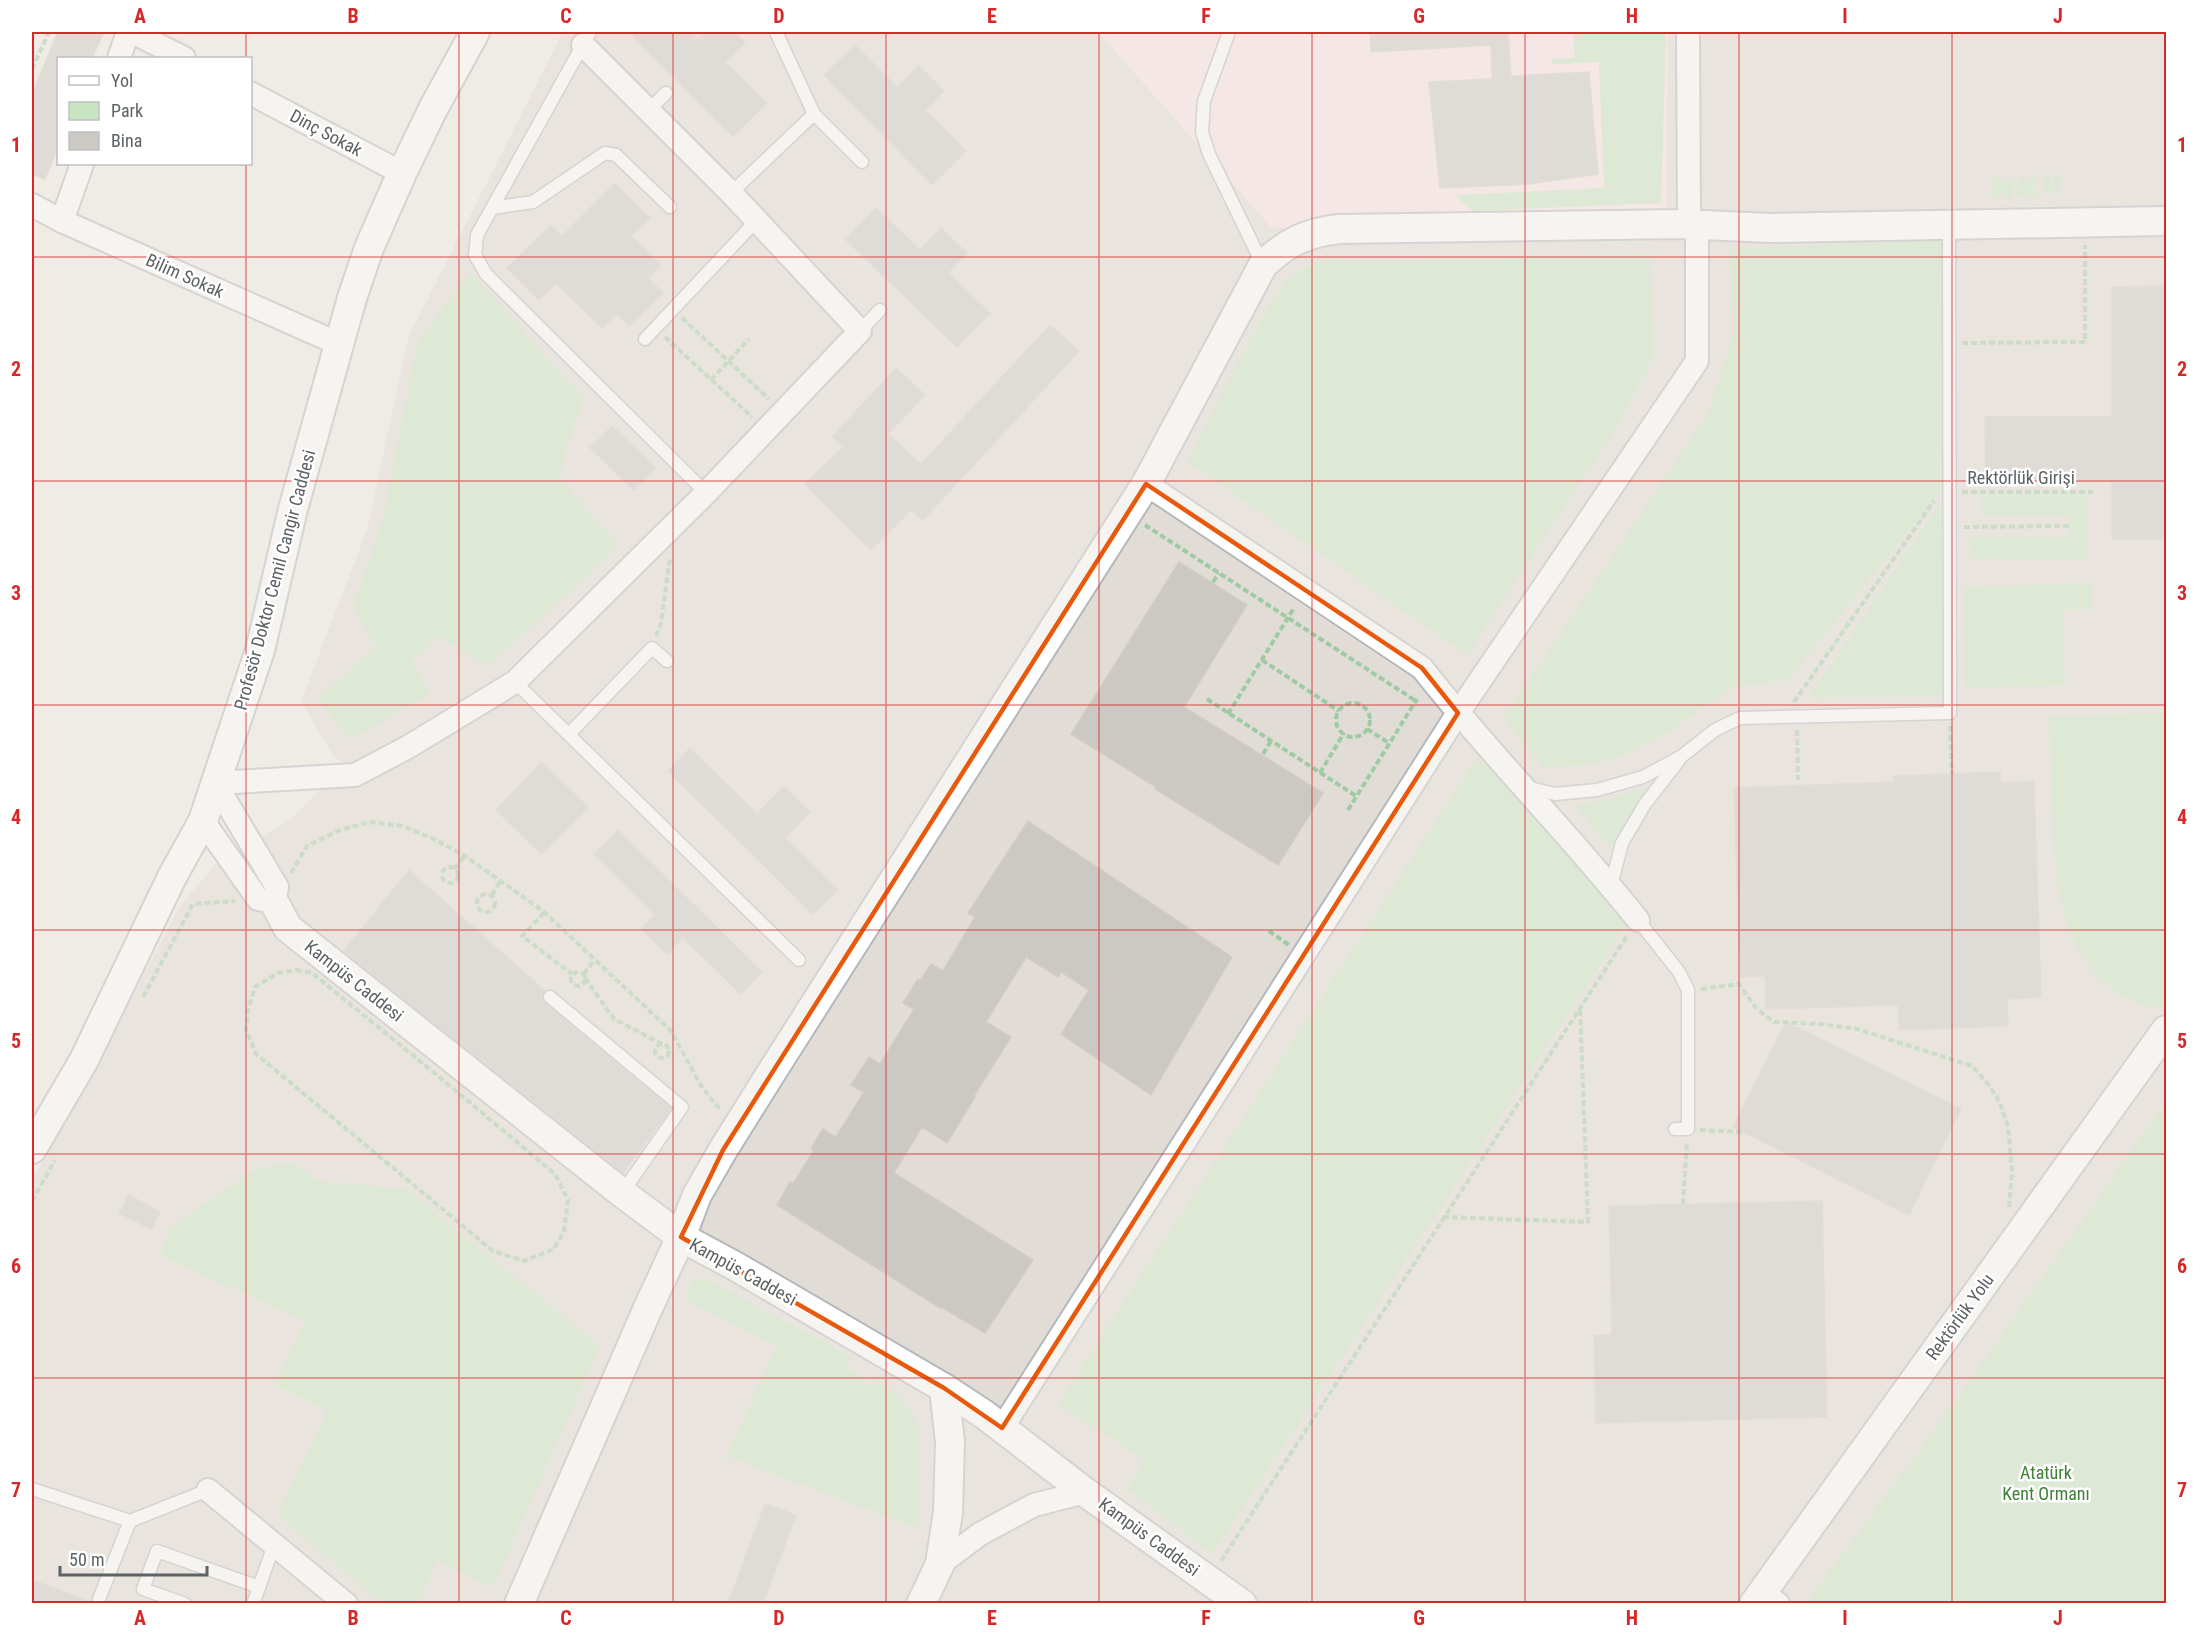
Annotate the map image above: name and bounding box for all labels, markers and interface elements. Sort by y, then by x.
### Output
text: A [134,4,146,28]
text: B [347,4,359,28]
text: C [560,4,572,28]
text: D [773,4,785,28]
text: E [987,4,997,28]
text: F [1201,4,1211,28]
text: G [1413,4,1425,28]
text: H [1626,4,1638,28]
text: I [1842,4,1848,28]
text: J [2053,4,2063,28]
legend [57,57,252,165]
text: Yol [111,70,133,91]
text: Park [111,100,143,121]
street label: Dinç Sokak [287,105,366,160]
text: Bina [111,130,142,151]
text: 1 [11,133,21,157]
text: 1 [2177,133,2187,157]
street label: Bilim Sokak [143,249,227,302]
text: 2 [11,357,21,381]
text: 2 [2177,357,2187,381]
street label: Profesör Doktor Cemil Cangir Caddesi [230,447,319,712]
street label: Rektörlük Girişi [1967,467,2075,488]
text: 3 [11,581,21,605]
text: 3 [2177,581,2187,605]
text: 4 [11,805,21,829]
text: 4 [2177,805,2187,829]
street label: Kampüs Caddesi [301,936,408,1026]
text: 5 [11,1029,21,1053]
text: 5 [2177,1029,2187,1053]
street label: Kampüs Caddesi [686,1233,801,1310]
text: 6 [11,1254,21,1278]
text: 6 [2177,1254,2187,1278]
street label: Rektörlük Yolu [1921,1269,1998,1364]
park label: Atatürk Kent Ormanı [2002,1462,2090,1504]
text: 7 [11,1478,21,1502]
text: 7 [2177,1478,2187,1502]
street label: Kampüs Caddesi [1095,1493,1204,1580]
scale bar [60,1539,207,1577]
text: 50 m [69,1549,104,1570]
text: A [134,1606,146,1630]
text: B [347,1606,359,1630]
text: C [560,1606,572,1630]
text: D [773,1606,785,1630]
text: E [987,1606,997,1630]
text: F [1201,1606,1211,1630]
text: G [1413,1606,1425,1630]
text: H [1626,1606,1638,1630]
text: I [1842,1606,1848,1630]
text: J [2053,1606,2063,1630]

